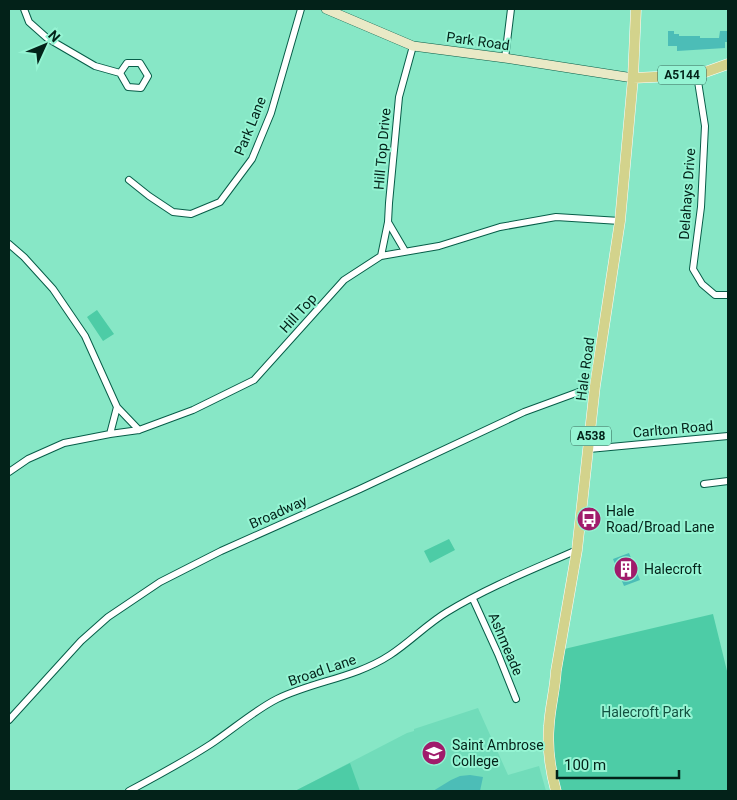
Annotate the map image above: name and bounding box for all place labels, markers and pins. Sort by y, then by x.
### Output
place label: Hale Road/Broad Lane [606,503,715,535]
bus stop icon: Hale Road/Broad Lane [576,506,602,532]
building icon: Halecroft [613,556,639,582]
place label: Halecroft [644,561,702,577]
place label: Saint Ambrose College [452,737,544,769]
school or university icon: Saint Ambrose College [421,740,447,766]

